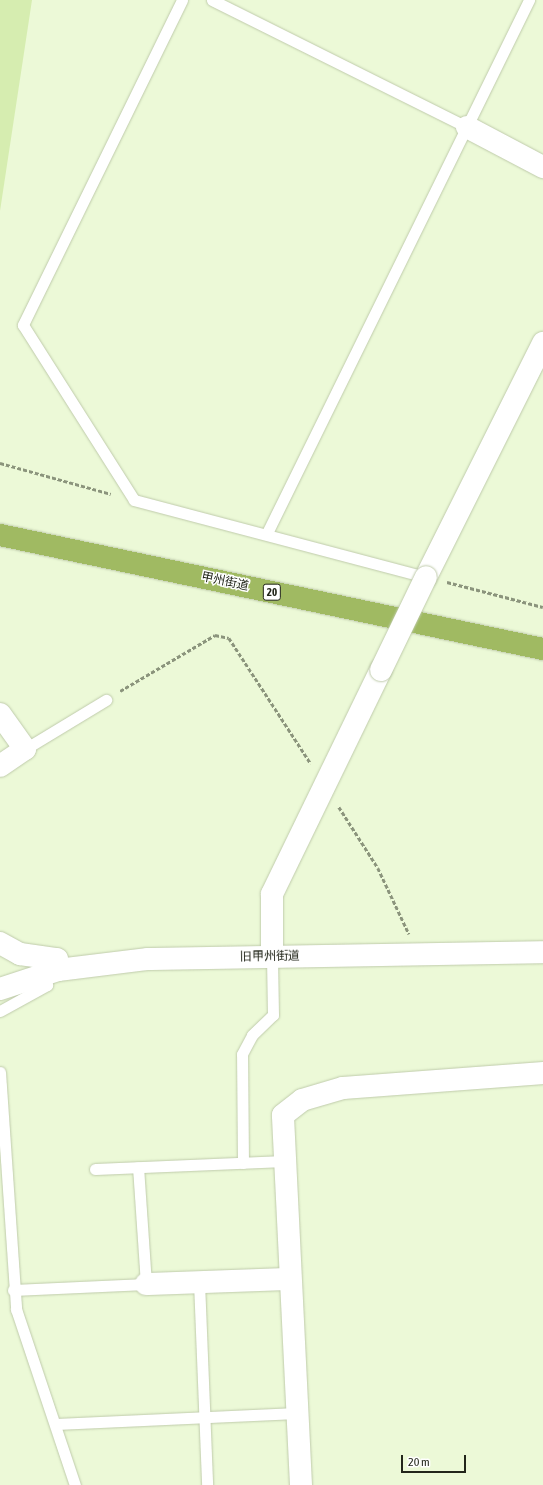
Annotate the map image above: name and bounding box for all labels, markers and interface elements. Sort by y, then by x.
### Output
street label: 甲州街道 [200,570,250,594]
road number: 20 [262,583,282,601]
street label: 旧甲州街道 [240,949,300,965]
scale bar [403,1447,468,1473]
text: 20 m [408,1455,430,1469]

